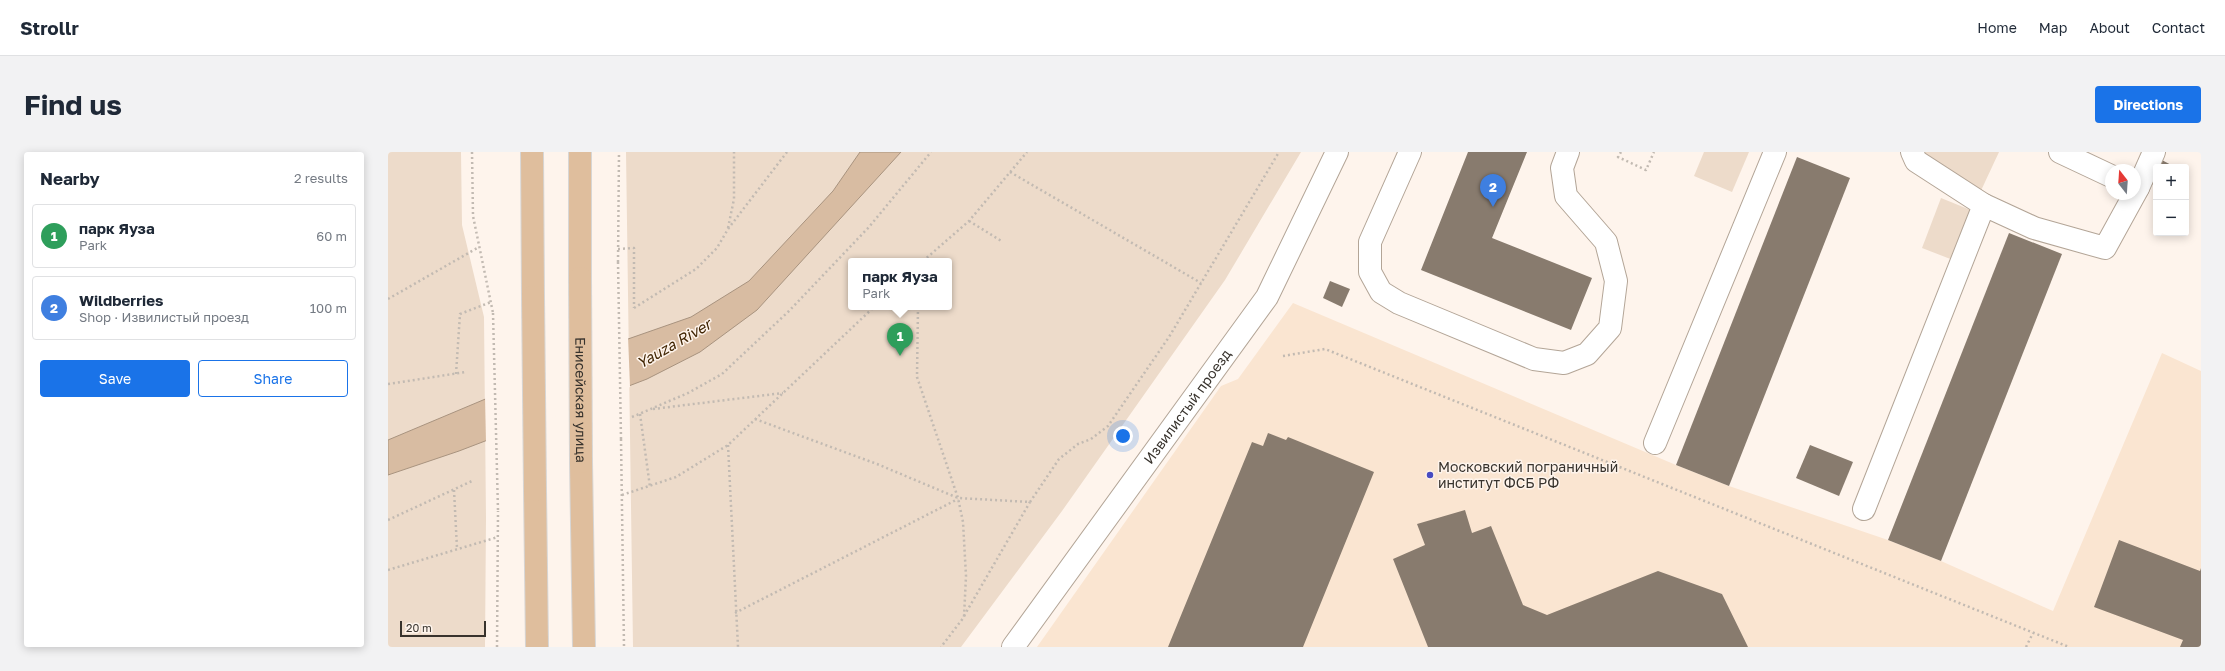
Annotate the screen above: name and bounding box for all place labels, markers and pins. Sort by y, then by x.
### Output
pin: 2 [1480,174,1506,207]
pin: 1 [887,323,913,356]
place label: Московский пограничный институт ФСБ РФ [1438,458,1618,491]
marker: Московский пограничный институт ФСБ РФ [1425,470,1435,480]

